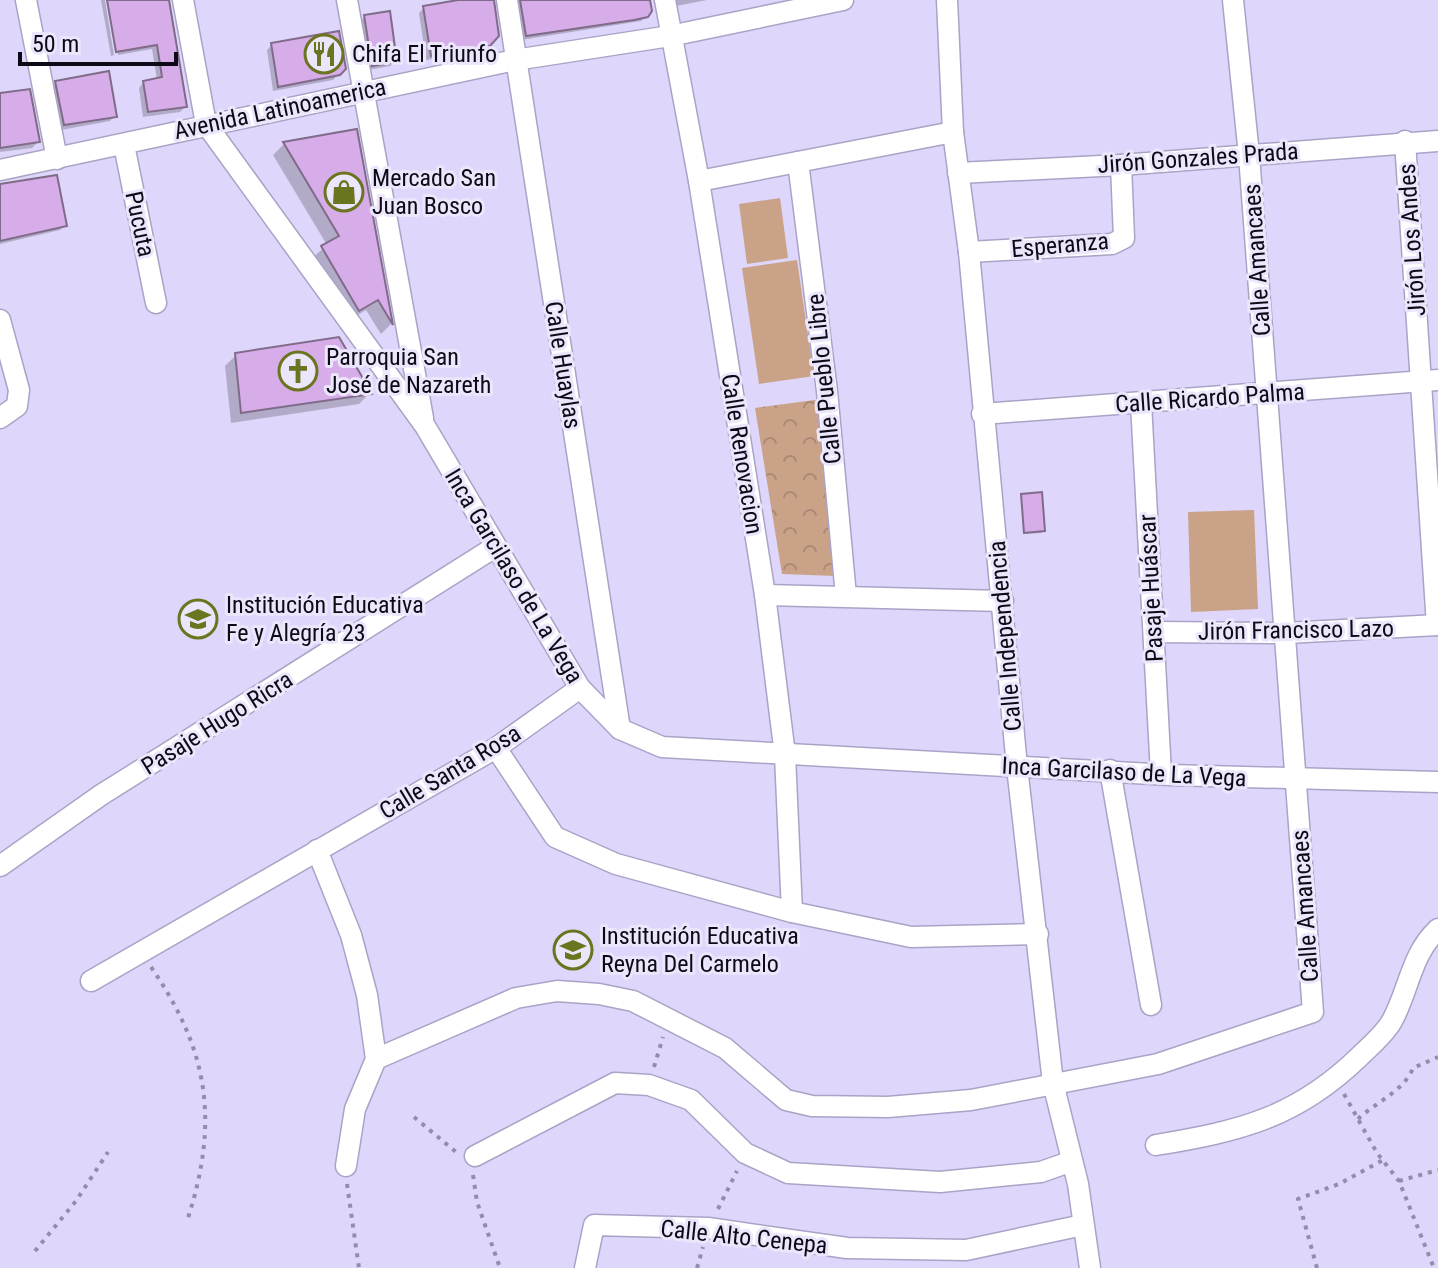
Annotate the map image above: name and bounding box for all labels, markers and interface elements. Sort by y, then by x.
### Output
scale bar [20,16,176,66]
text: 50 m [32,30,79,58]
restaurant icon: Chifa El Triunfo [303,33,345,75]
place label: Chifa El Triunfo [352,40,497,68]
street label: Avenida Latinoamerica [171,73,389,145]
street label: Jirón Gonzales Prada [1097,137,1299,179]
street label: Jirón Los Andes [1393,163,1431,317]
place label: Mercado San Juan Bosco [372,164,496,220]
shop icon: Mercado San Juan Bosco [323,171,365,213]
street label: Calle Amancaes [1238,183,1276,337]
street label: Pucuta [119,189,161,259]
street label: Esperanza [1010,227,1110,263]
street label: Calle Pueblo Libre [801,292,847,466]
street label: Calle Huaylas [539,299,587,431]
place label: Parroquia San José de Nazareth [326,343,491,399]
church icon: Parroquia San José de Nazareth [277,350,319,392]
street label: Calle Renovacion [715,372,769,536]
street label: Calle Ricardo Palma [1114,377,1306,419]
street label: Inca Garcilaso de La Vega [439,464,589,688]
street label: Pasaje Huáscar [1133,513,1169,663]
street label: Calle Independencia [983,540,1027,732]
place label: Institución Educativa Fe y Alegría 23 [226,591,424,647]
school or university icon: Institución Educativa Fe y Alegría 23 [177,598,219,640]
street label: Jirón Francisco Lazo [1198,614,1394,646]
street label: Pasaje Hugo Ricra [136,665,298,781]
street label: Calle Santa Rosa [374,719,526,825]
street label: Inca Garcilaso de La Vega [1001,752,1247,792]
street label: Calle Amancaes [1286,829,1324,983]
place label: Institución Educativa Reyna Del Carmelo [601,922,799,978]
school or university icon: Institución Educativa Reyna Del Carmelo [552,929,594,971]
street label: Calle Alto Cenepa [659,1214,829,1260]

